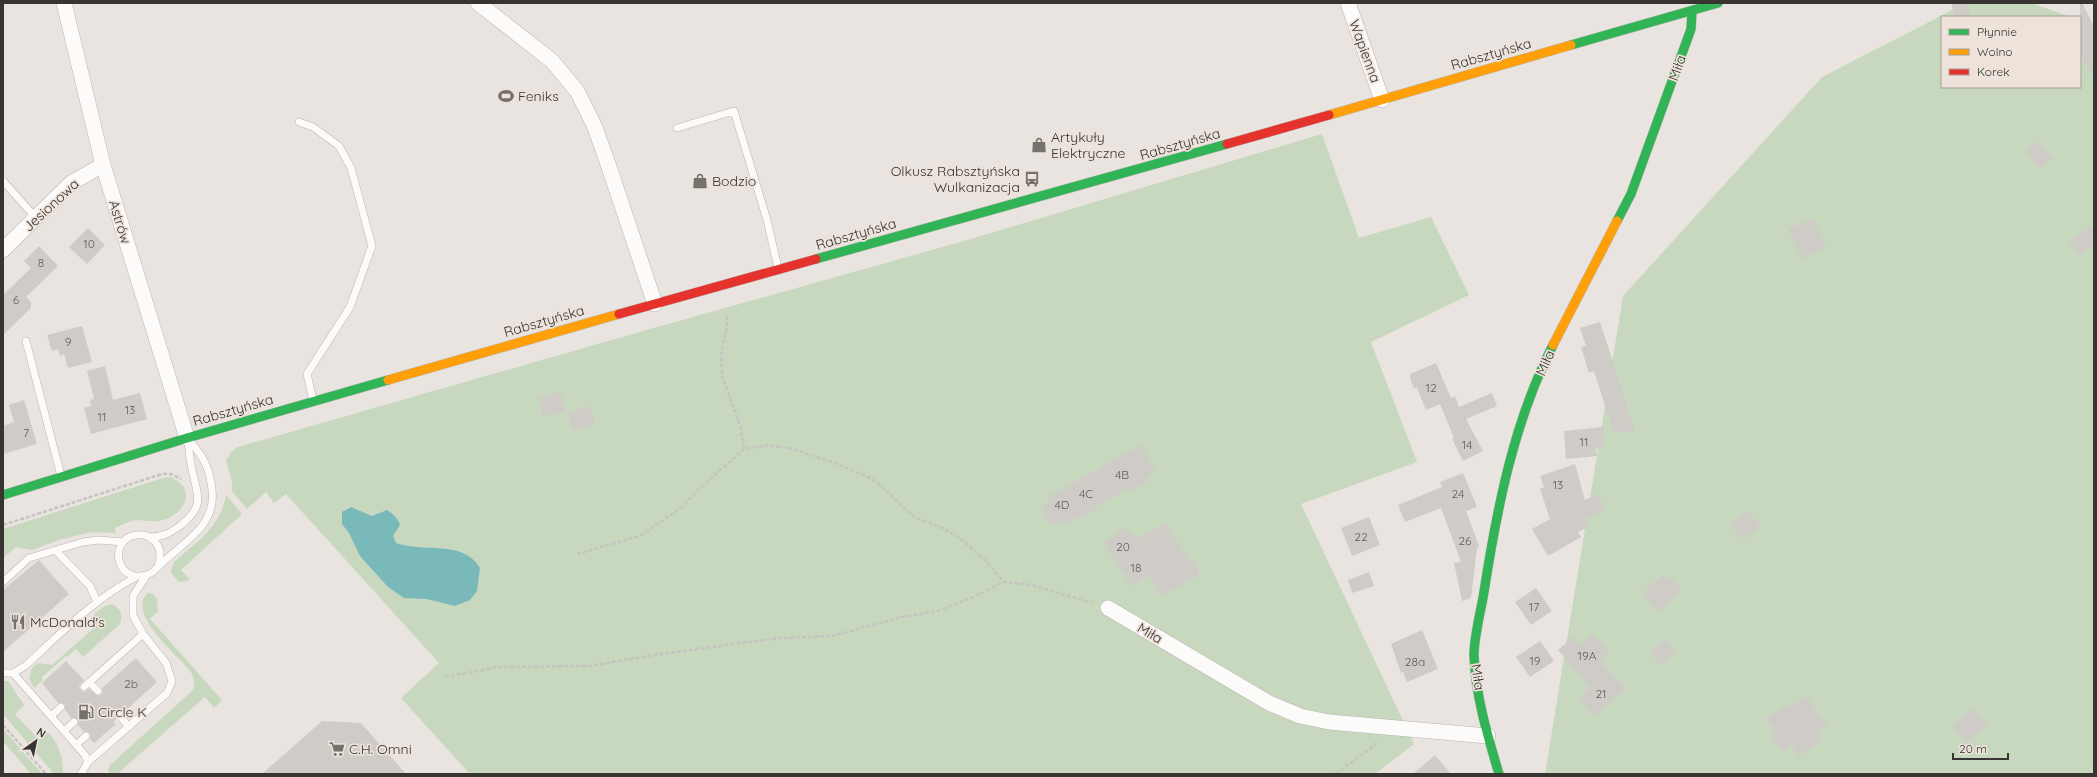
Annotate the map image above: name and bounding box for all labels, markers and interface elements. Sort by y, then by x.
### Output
legend [1941,16,2081,88]
street label: Wapienna [1345,17,1385,85]
text: Płynnie [1977,24,2017,39]
street label: Rabsztyńska [1449,34,1533,74]
text: Wolno [1977,44,2013,59]
street label: Miła [1664,53,1690,83]
text: Korek [1977,64,2010,79]
sports icon: Feniks [497,87,515,105]
place label: Feniks [518,87,559,105]
street label: Rabsztyńska [1138,124,1222,164]
place label: Artykuły Elektryczne [1051,128,1125,162]
shop icon: Artykuły Elektryczne [1030,136,1048,154]
place label: Olkusz Rabsztyńska Wulkanizacja [891,162,1020,196]
bus stop icon: Olkusz Rabsztyńska Wulkanizacja [1023,170,1041,188]
shop icon: Bodzio [691,172,709,190]
place label: Bodzio [712,172,756,190]
street label: Jesionowa [19,175,83,235]
street label: Astrów [105,198,135,246]
street label: Rabsztyńska [814,214,898,254]
house number: 10 [83,236,95,251]
house number: 8 [38,255,44,270]
house number: 6 [13,292,20,307]
street label: Rabsztyńska [502,301,586,341]
house number: 9 [65,334,72,349]
street label: Miła [1531,347,1559,379]
house number: 12 [1425,380,1437,395]
street label: Rabsztyńska [191,390,275,430]
house number: 13 [125,402,135,417]
house number: 11 [98,409,106,424]
house number: 7 [23,425,29,440]
house number: 11 [1580,434,1588,449]
house number: 14 [1462,437,1472,452]
house number: 4B [1115,467,1129,482]
house number: 13 [1553,477,1563,492]
house number: 4C [1079,486,1093,501]
house number: 24 [1452,486,1464,501]
house number: 4D [1055,497,1070,512]
house number: 22 [1354,529,1368,544]
house number: 26 [1458,533,1472,548]
house number: 20 [1116,539,1130,554]
house number: 18 [1131,560,1141,575]
house number: 17 [1529,599,1539,614]
restaurant icon: McDonald's [9,613,27,631]
place label: McDonald's [30,613,105,631]
street label: Miła [1134,619,1166,647]
house number: 19A [1578,648,1597,663]
house number: 19 [1529,653,1541,668]
house number: 28a [1405,654,1425,669]
street label: Miła [1467,663,1489,691]
house number: 2b [124,676,138,691]
house number: 21 [1595,686,1607,701]
fuel station icon: Circle K [77,703,95,721]
place label: Circle K [98,703,147,721]
north arrow [16,721,56,761]
text: N [34,725,49,741]
scale bar [1953,735,2008,761]
supermarket icon: C.H. Omni [328,740,346,758]
place label: C.H. Omni [349,740,412,758]
text: 20 m [1959,741,1987,756]

